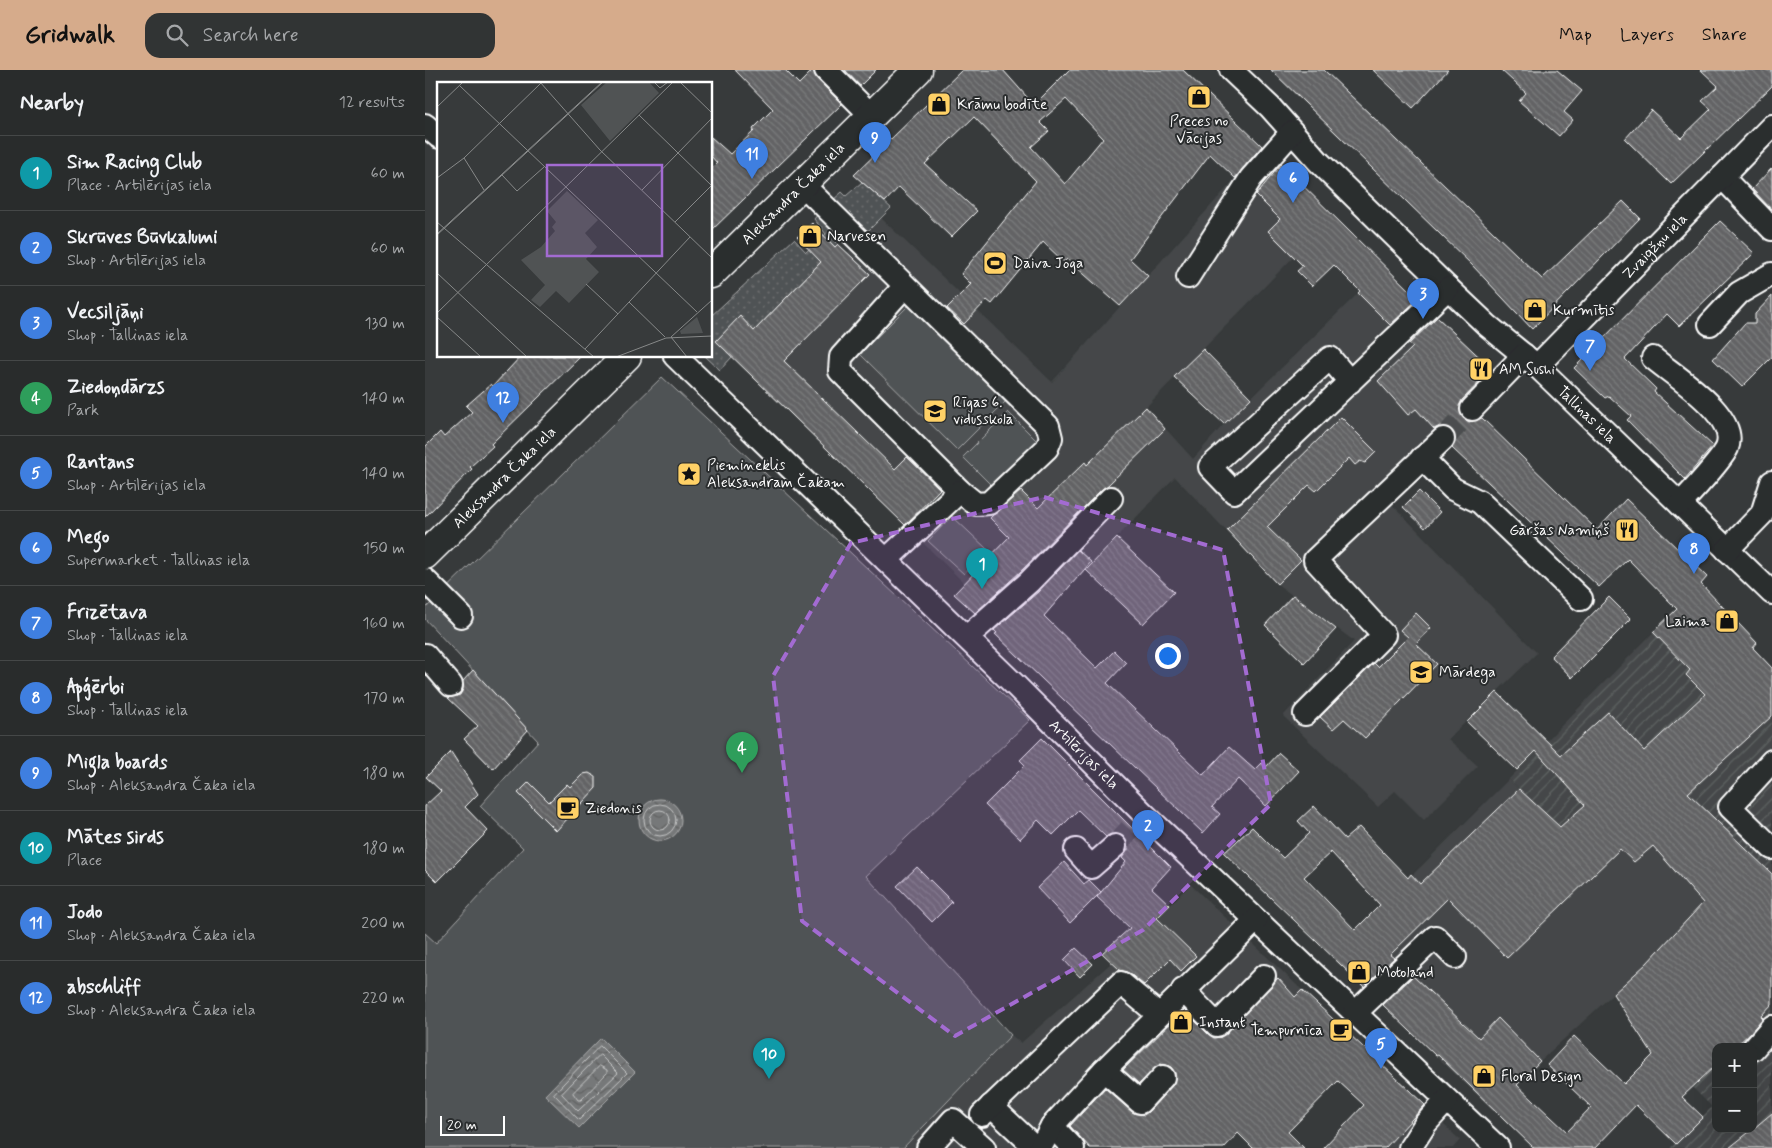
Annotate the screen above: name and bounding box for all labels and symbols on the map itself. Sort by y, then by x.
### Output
inset map [437,82,713,358]
shop icon: Preces no Vācijas [1186,84,1212,110]
shop icon: Krāmu bodīte [926,91,952,117]
place label: Krāmu bodīte [957,95,1047,115]
place label: Preces no Vācijas [1170,112,1229,149]
pin: 9 [859,122,891,163]
pin: 11 [736,138,768,179]
street label: Aleksandra Čaka iela [737,138,850,249]
pin: 6 [1277,162,1309,203]
street label: Zvaigžņu iela [1618,209,1692,284]
shop icon: Narvesen [797,223,823,249]
place label: Narvesen [827,227,886,247]
sports icon: Daiva Joga [982,250,1008,276]
place label: Daiva Joga [1013,254,1083,274]
pin: 3 [1407,278,1439,319]
shop icon: Kurmītis [1522,297,1548,323]
place label: Kurmītis [1553,301,1615,321]
pin: 7 [1574,330,1606,371]
restaurant icon: AM Sushi [1468,356,1494,382]
place label: AM Sushi [1499,360,1555,380]
pin: 12 [487,382,519,423]
street label: Tallinas iela [1553,382,1621,449]
place label: Rīgas 6. vidusskola [953,393,1014,430]
school or university icon: Rīgas 6. vidusskola [922,398,948,424]
street label: Aleksandra Čaka iela [449,422,561,533]
place label: Piemineklis Aleksandram Čakam [707,456,845,493]
place icon: Piemineklis Aleksandram Čakam [676,461,702,487]
restaurant icon: Garšas Namiņš [1614,517,1640,543]
place label: Garšas Namiņš [1509,521,1609,541]
pin: 8 [1678,533,1710,574]
pin: 1 [966,548,998,589]
shop icon: Laima [1714,608,1740,634]
place label: Laima [1665,612,1710,632]
your location [1155,643,1181,669]
school or university icon: Mārdega [1408,659,1434,685]
place label: Mārdega [1439,663,1496,684]
street label: Artilērijas iela [1044,716,1123,794]
pin: 4 [726,732,758,773]
cafe icon: Ziedonis [555,795,581,821]
place label: Ziedonis [585,799,642,819]
pin: 2 [1132,810,1164,851]
shop icon: Motoland [1346,959,1372,985]
place label: Motoland [1377,963,1434,983]
shop icon: Instant [1168,1009,1194,1035]
place label: Instant [1199,1013,1246,1033]
cafe icon: Tempurnīca [1328,1017,1354,1043]
place label: Tempurnīca [1251,1021,1323,1041]
pin: 5 [1365,1028,1397,1069]
pin: 10 [753,1038,785,1079]
shop icon: Floral Design [1471,1063,1497,1089]
place label: Floral Design [1501,1067,1582,1087]
scale bar [440,1113,505,1136]

